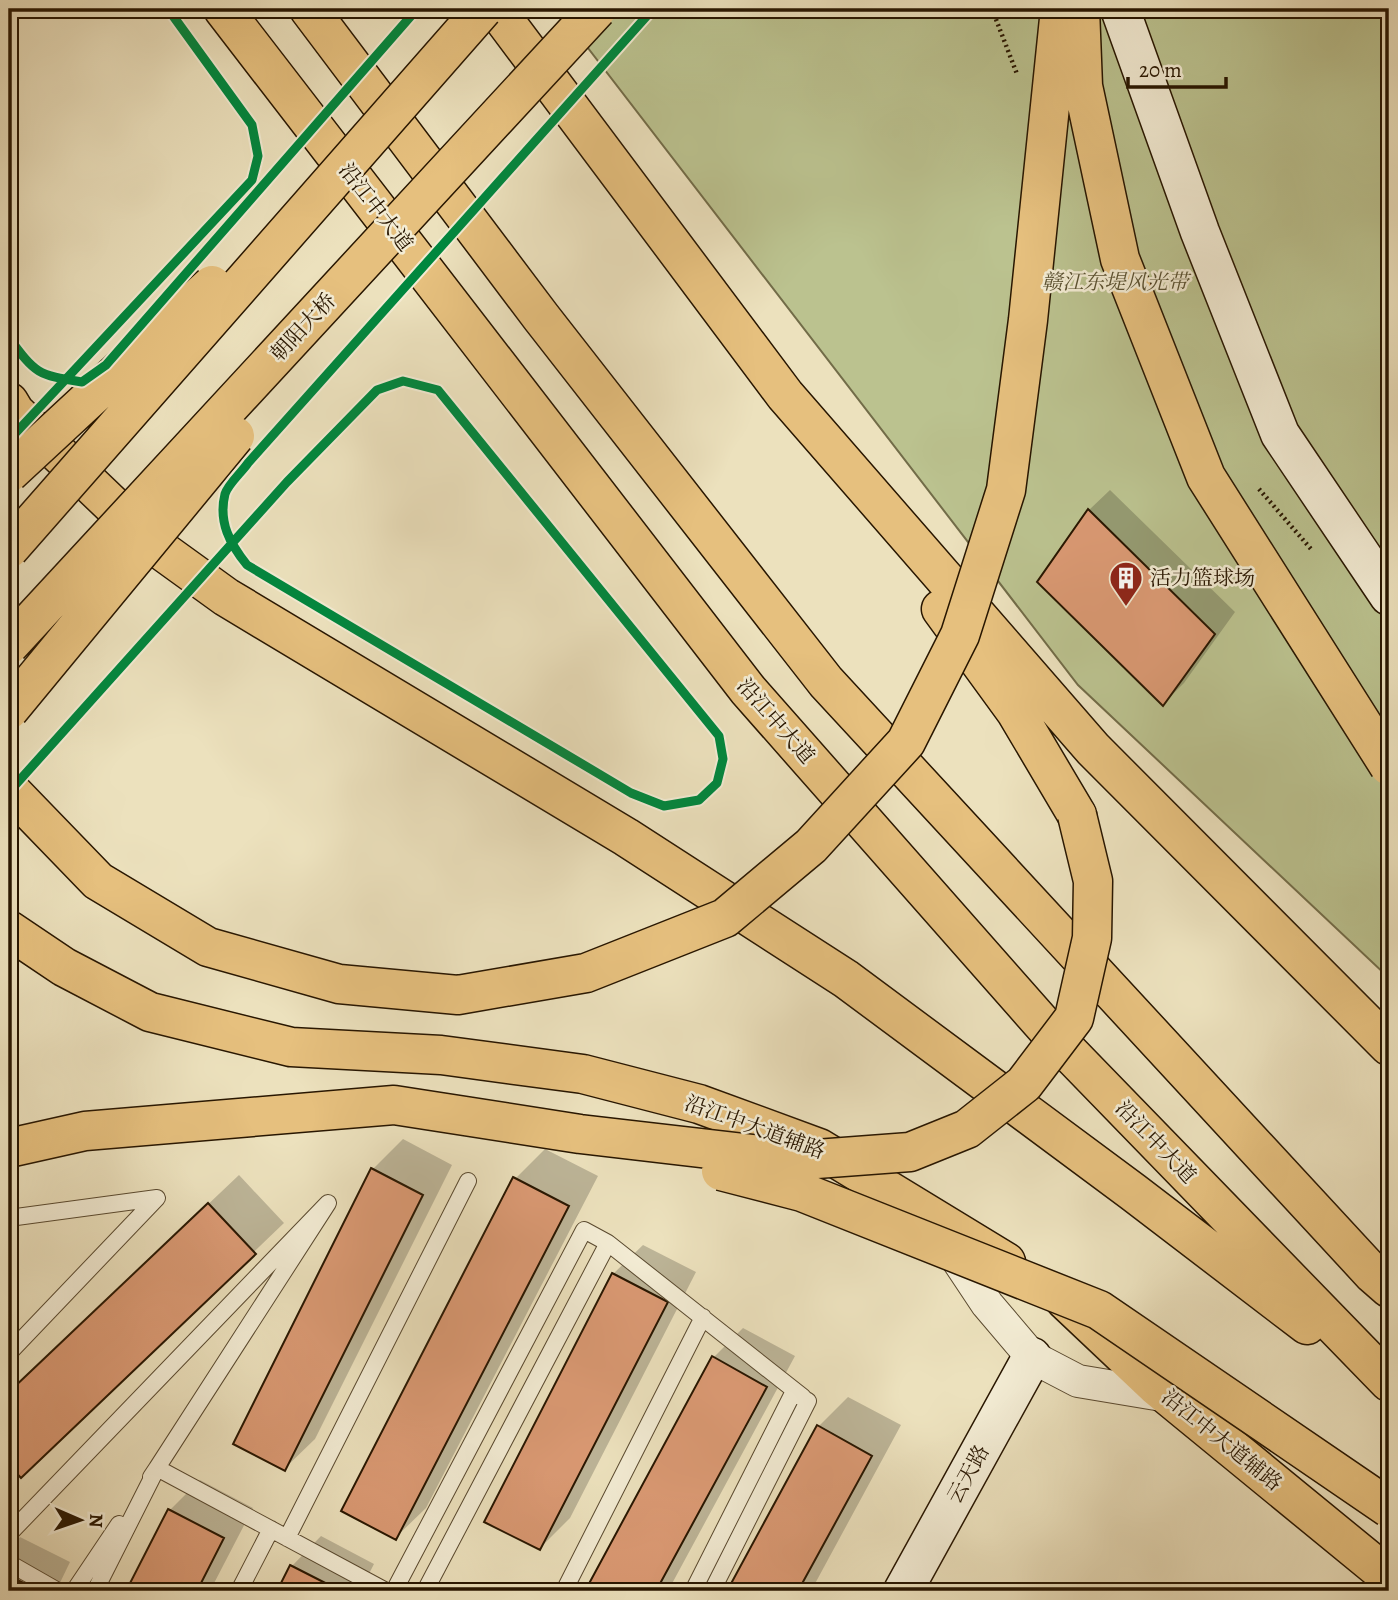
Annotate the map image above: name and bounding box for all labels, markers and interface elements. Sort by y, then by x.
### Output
scale bar [1128,46,1226,90]
text: 20 m [1139,56,1182,84]
street label: 沿江中大道 [333,157,419,257]
park label: 赣江东堤风光带 [1042,268,1191,296]
street label: 朝阳大桥 [264,287,342,367]
building icon: 活力篮球场 [1107,559,1145,608]
place label: 活力篮球场 [1150,564,1255,592]
street label: 沿江中大道 [731,672,821,770]
street label: 沿江中大道辅路 [681,1089,829,1165]
street label: 沿江中大道 [1109,1095,1203,1189]
street label: 沿江中大道辅路 [1156,1383,1288,1497]
street label: 云天路 [940,1440,996,1508]
north arrow [46,1484,116,1554]
text: N [83,1513,109,1528]

